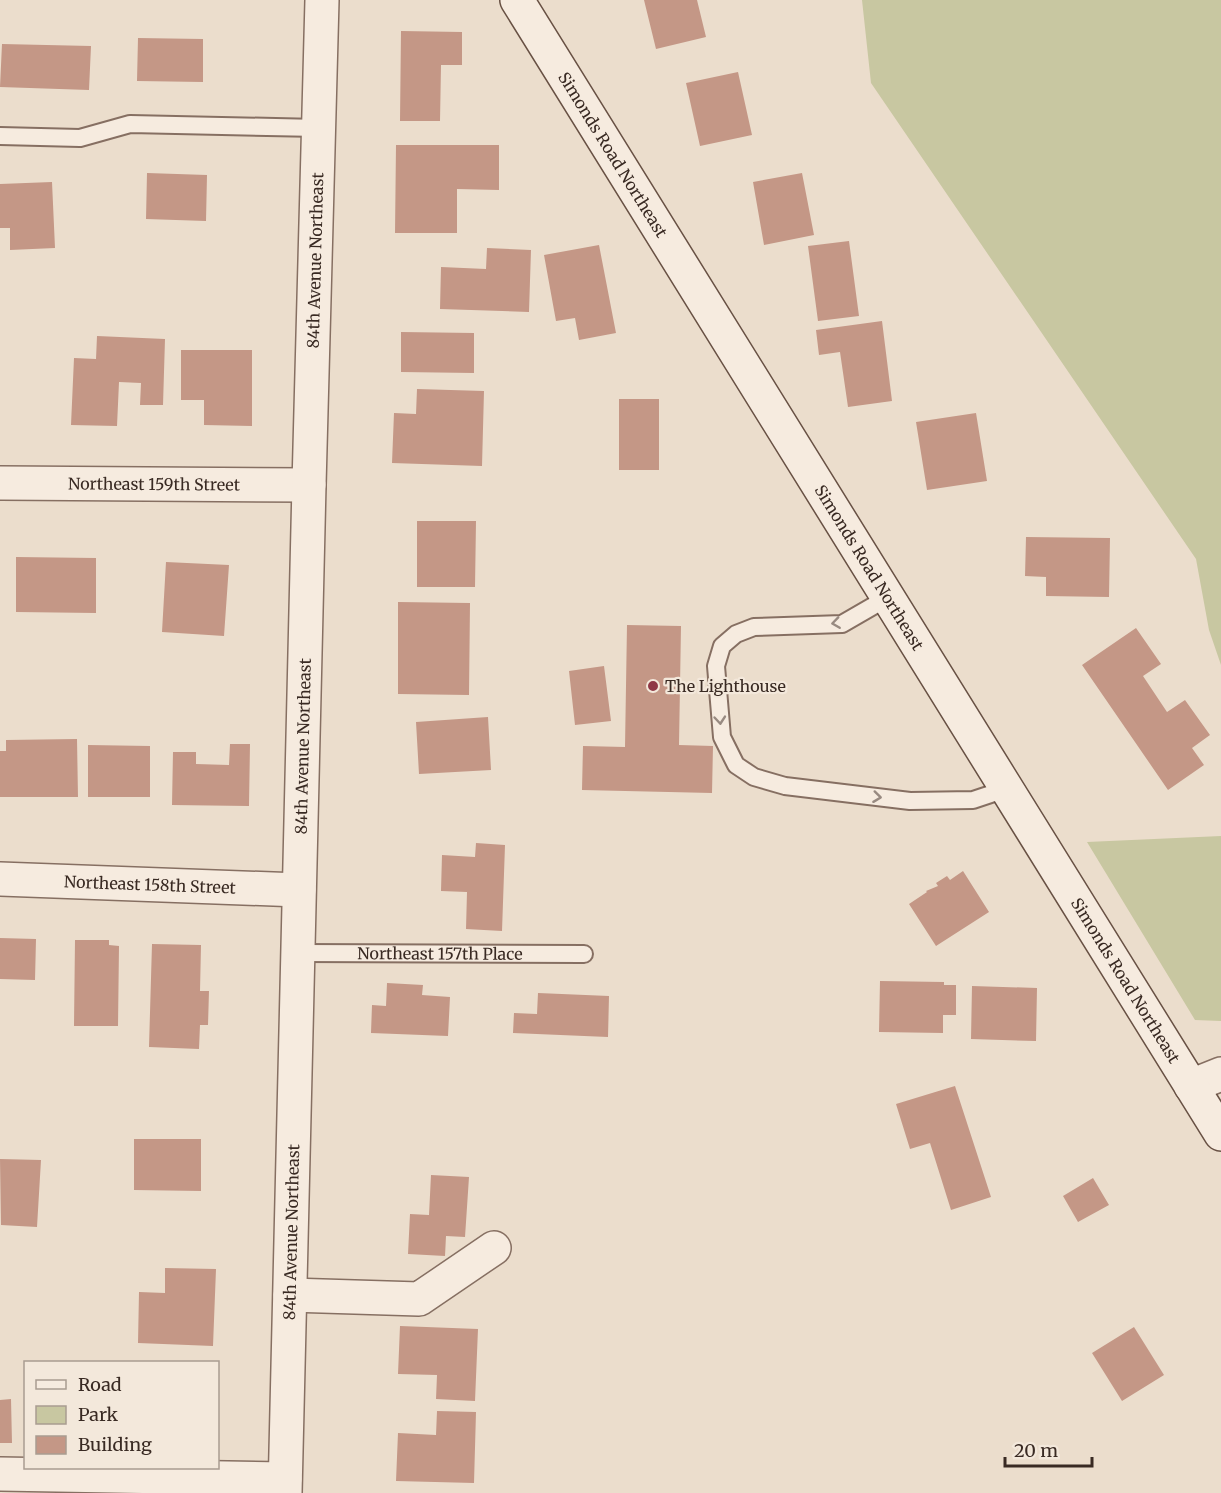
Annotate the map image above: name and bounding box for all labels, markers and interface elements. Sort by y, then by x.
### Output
street label: Simonds Road Northeast [554,68,672,242]
street label: 84th Avenue Northeast [303,171,327,349]
street label: Northeast 159th Street [68,473,241,495]
street label: Simonds Road Northeast [810,481,929,655]
one-way arrow [831,617,840,629]
street label: 84th Avenue Northeast [291,657,315,834]
place label: The Lighthouse [665,676,786,696]
marker: The Lighthouse [646,679,660,693]
one-way arrow [713,715,726,724]
one-way arrow [872,790,881,803]
street label: Northeast 158th Street [64,871,237,898]
street label: Simonds Road Northeast [1067,894,1185,1067]
street label: Northeast 157th Place [357,943,523,964]
street label: 84th Avenue Northeast [279,1143,303,1320]
legend [24,1361,219,1469]
text: Road [78,1373,122,1396]
text: Park [78,1403,119,1426]
scale bar [1005,1430,1092,1468]
text: Building [78,1433,152,1456]
text: 20 m [1014,1439,1058,1462]

